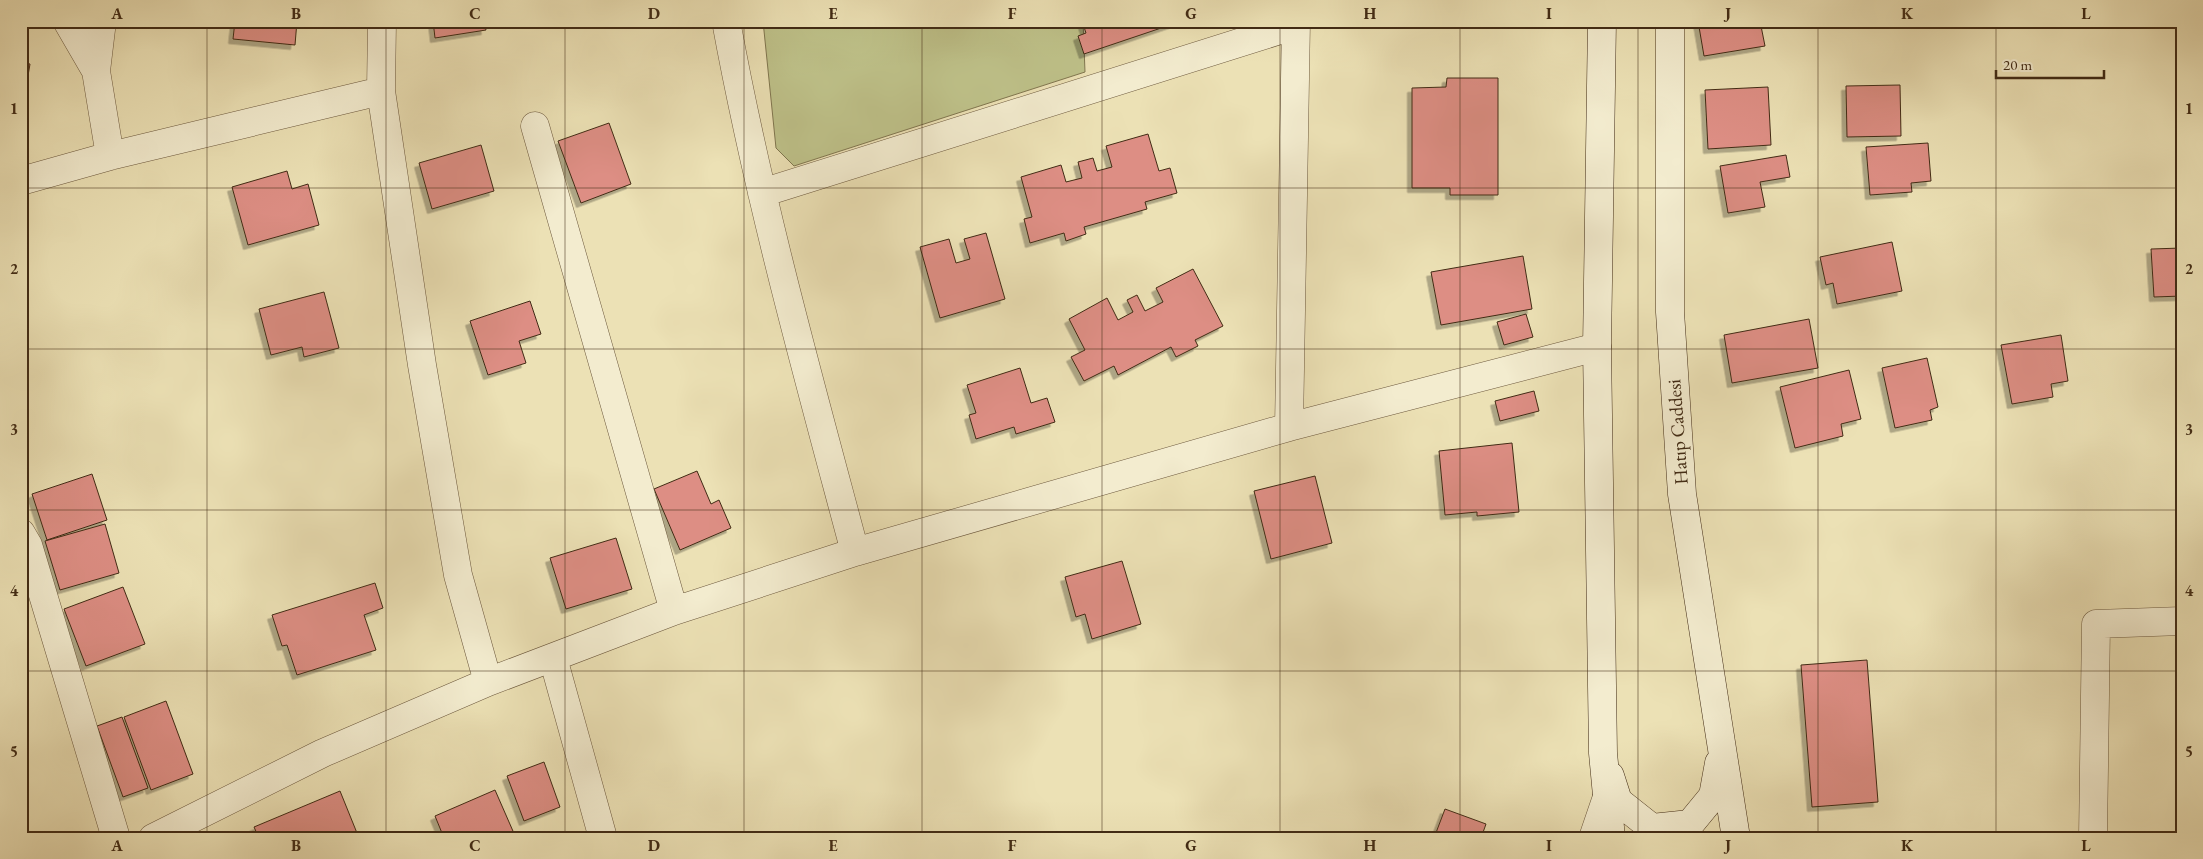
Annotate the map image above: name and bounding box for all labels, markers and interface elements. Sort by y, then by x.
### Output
text: A [110,3,123,24]
text: B [291,3,301,24]
text: C [469,3,481,24]
text: D [648,3,660,24]
text: E [828,3,838,24]
text: F [1008,3,1017,24]
text: G [1185,3,1197,24]
text: H [1364,3,1377,24]
text: I [1546,3,1552,24]
text: J [1723,3,1731,24]
text: K [1901,3,1914,24]
text: L [2081,3,2091,24]
scale bar [1996,48,2103,80]
text: 20 m [2003,55,2032,74]
text: 1 [10,98,18,119]
text: 1 [2185,98,2193,119]
text: 2 [10,258,19,279]
text: 2 [2185,258,2194,279]
street label: Hatıp Caddesi [1661,378,1694,486]
text: 3 [10,419,18,440]
text: 3 [2185,419,2193,440]
text: 4 [10,580,19,601]
text: 4 [2185,580,2194,601]
text: 5 [10,741,18,762]
text: 5 [2185,741,2193,762]
text: A [110,835,123,856]
text: B [291,835,301,856]
text: C [469,835,481,856]
text: D [648,835,660,856]
text: E [828,835,838,856]
text: F [1008,835,1017,856]
text: G [1185,835,1197,856]
text: H [1364,835,1377,856]
text: I [1546,835,1552,856]
text: J [1723,835,1731,856]
text: K [1901,835,1914,856]
text: L [2081,835,2091,856]

